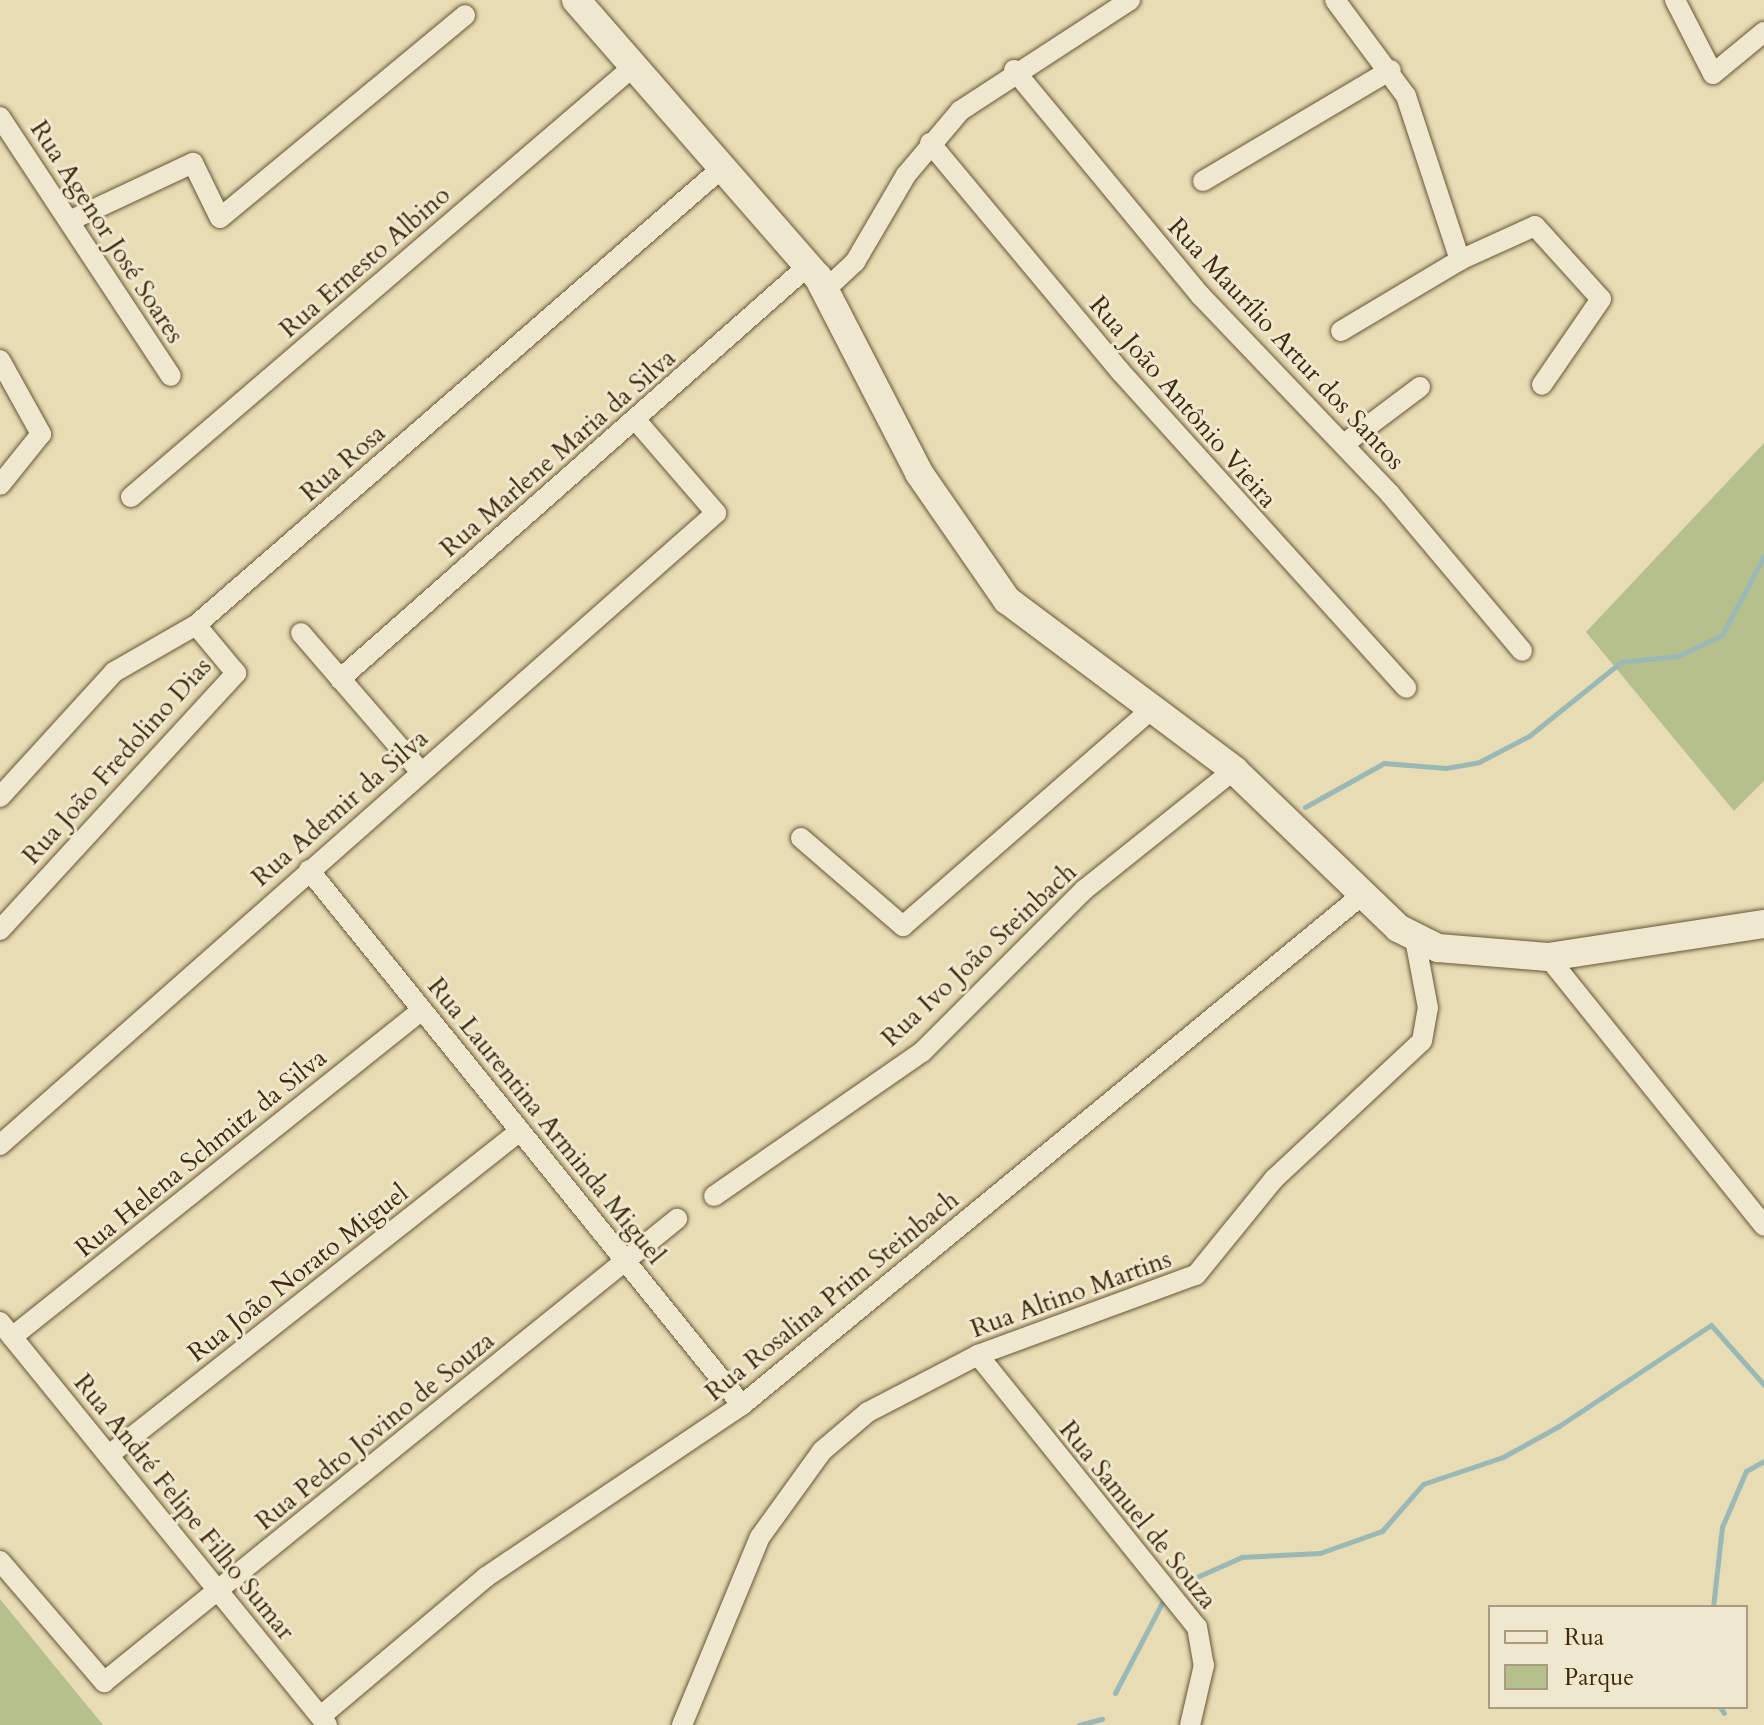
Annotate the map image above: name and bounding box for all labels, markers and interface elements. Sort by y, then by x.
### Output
street label: Rua Agenor José Soares [23,115,191,349]
street label: Rua Ernesto Albino [273,179,457,345]
street label: Rua Maurílio Artur dos Santos [1161,212,1411,476]
street label: Rua João Antônio Vieira [1082,290,1284,514]
street label: Rua Marlene Maria da Silva [434,342,682,564]
street label: Rua Rosa [294,418,392,508]
street label: Rua João Fredolino Dias [16,651,218,871]
street label: Rua Ademir da Silva [245,723,435,893]
street label: Rua Ivo João Steinbach [875,857,1083,1053]
street label: Rua Laurentina Arminda Miguel [421,971,671,1271]
street label: Rua Helena Schmitz da Silva [69,1042,333,1264]
street label: Rua João Norato Miguel [182,1177,414,1369]
street label: Rua Rosalina Prim Steinbach [699,1184,965,1408]
street label: Rua Altino Martins [966,1243,1176,1345]
street label: Rua Pedro Jovino de Souza [249,1325,501,1537]
street label: Rua André Felipe Filho Sumar [67,1368,301,1646]
street label: Rua Samuel de Souza [1052,1415,1224,1615]
legend [1488,1605,1748,1709]
text: Rua [1564,1621,1604,1654]
text: Parque [1564,1661,1634,1694]

